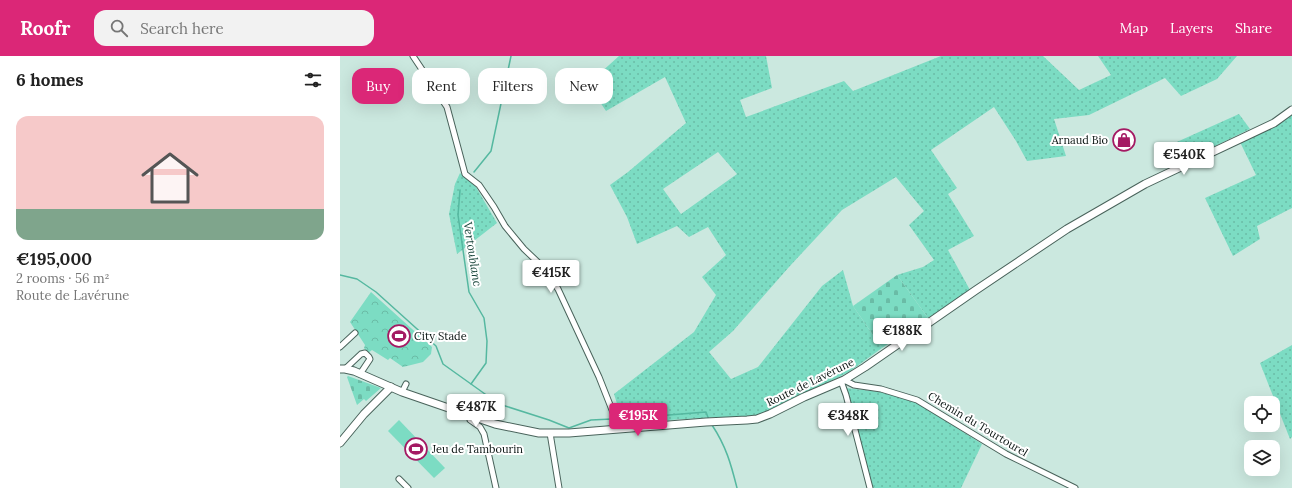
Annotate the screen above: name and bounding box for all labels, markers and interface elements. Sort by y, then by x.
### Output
search box [94,10,374,46]
text: Roofr [20,16,70,40]
icon: search [108,17,130,39]
text: Search here [140,19,224,38]
text: Map [1120,19,1148,37]
text: Layers [1170,19,1213,37]
text: Share [1235,19,1272,37]
chip: Buy [352,68,404,104]
chip: Rent [412,68,470,104]
chip: Filters [478,68,547,104]
chip: New [555,68,613,104]
text: 6 homes [16,69,83,91]
icon: filters [302,69,324,91]
shop icon: Arnaud Bio [1111,127,1137,153]
place label: Arnaud Bio [1051,133,1108,147]
icon: home [134,142,206,214]
pin: €540K [1156,142,1212,176]
text: €540K [1163,146,1205,163]
water label: Vertoublanc [460,221,486,288]
text: €195,000 [16,248,92,270]
pin: €415K [523,260,579,294]
text: €415K [531,264,571,281]
text: 2 rooms · 56 m² [16,270,110,287]
text: Route de Lavérune [16,287,129,304]
pin: €188K [874,318,930,352]
text: €188K [882,322,922,339]
sports icon: City Stade [386,323,412,349]
place label: City Stade [414,329,467,343]
street label: Route de Lavérune [764,355,856,409]
street label: Chemin du Tourtourel [926,389,1030,459]
pin: €487K [448,394,504,428]
map controls [1244,396,1280,476]
button: locate [1244,396,1280,432]
text: €487K [456,398,496,415]
pin: €195K [610,403,666,437]
pin: €348K [820,403,876,437]
text: €195K [618,407,658,424]
text: €348K [827,407,869,424]
sports icon: Jeu de Tambourin [403,436,429,462]
button: layers [1244,440,1280,476]
place label: Jeu de Tambourin [431,442,523,456]

